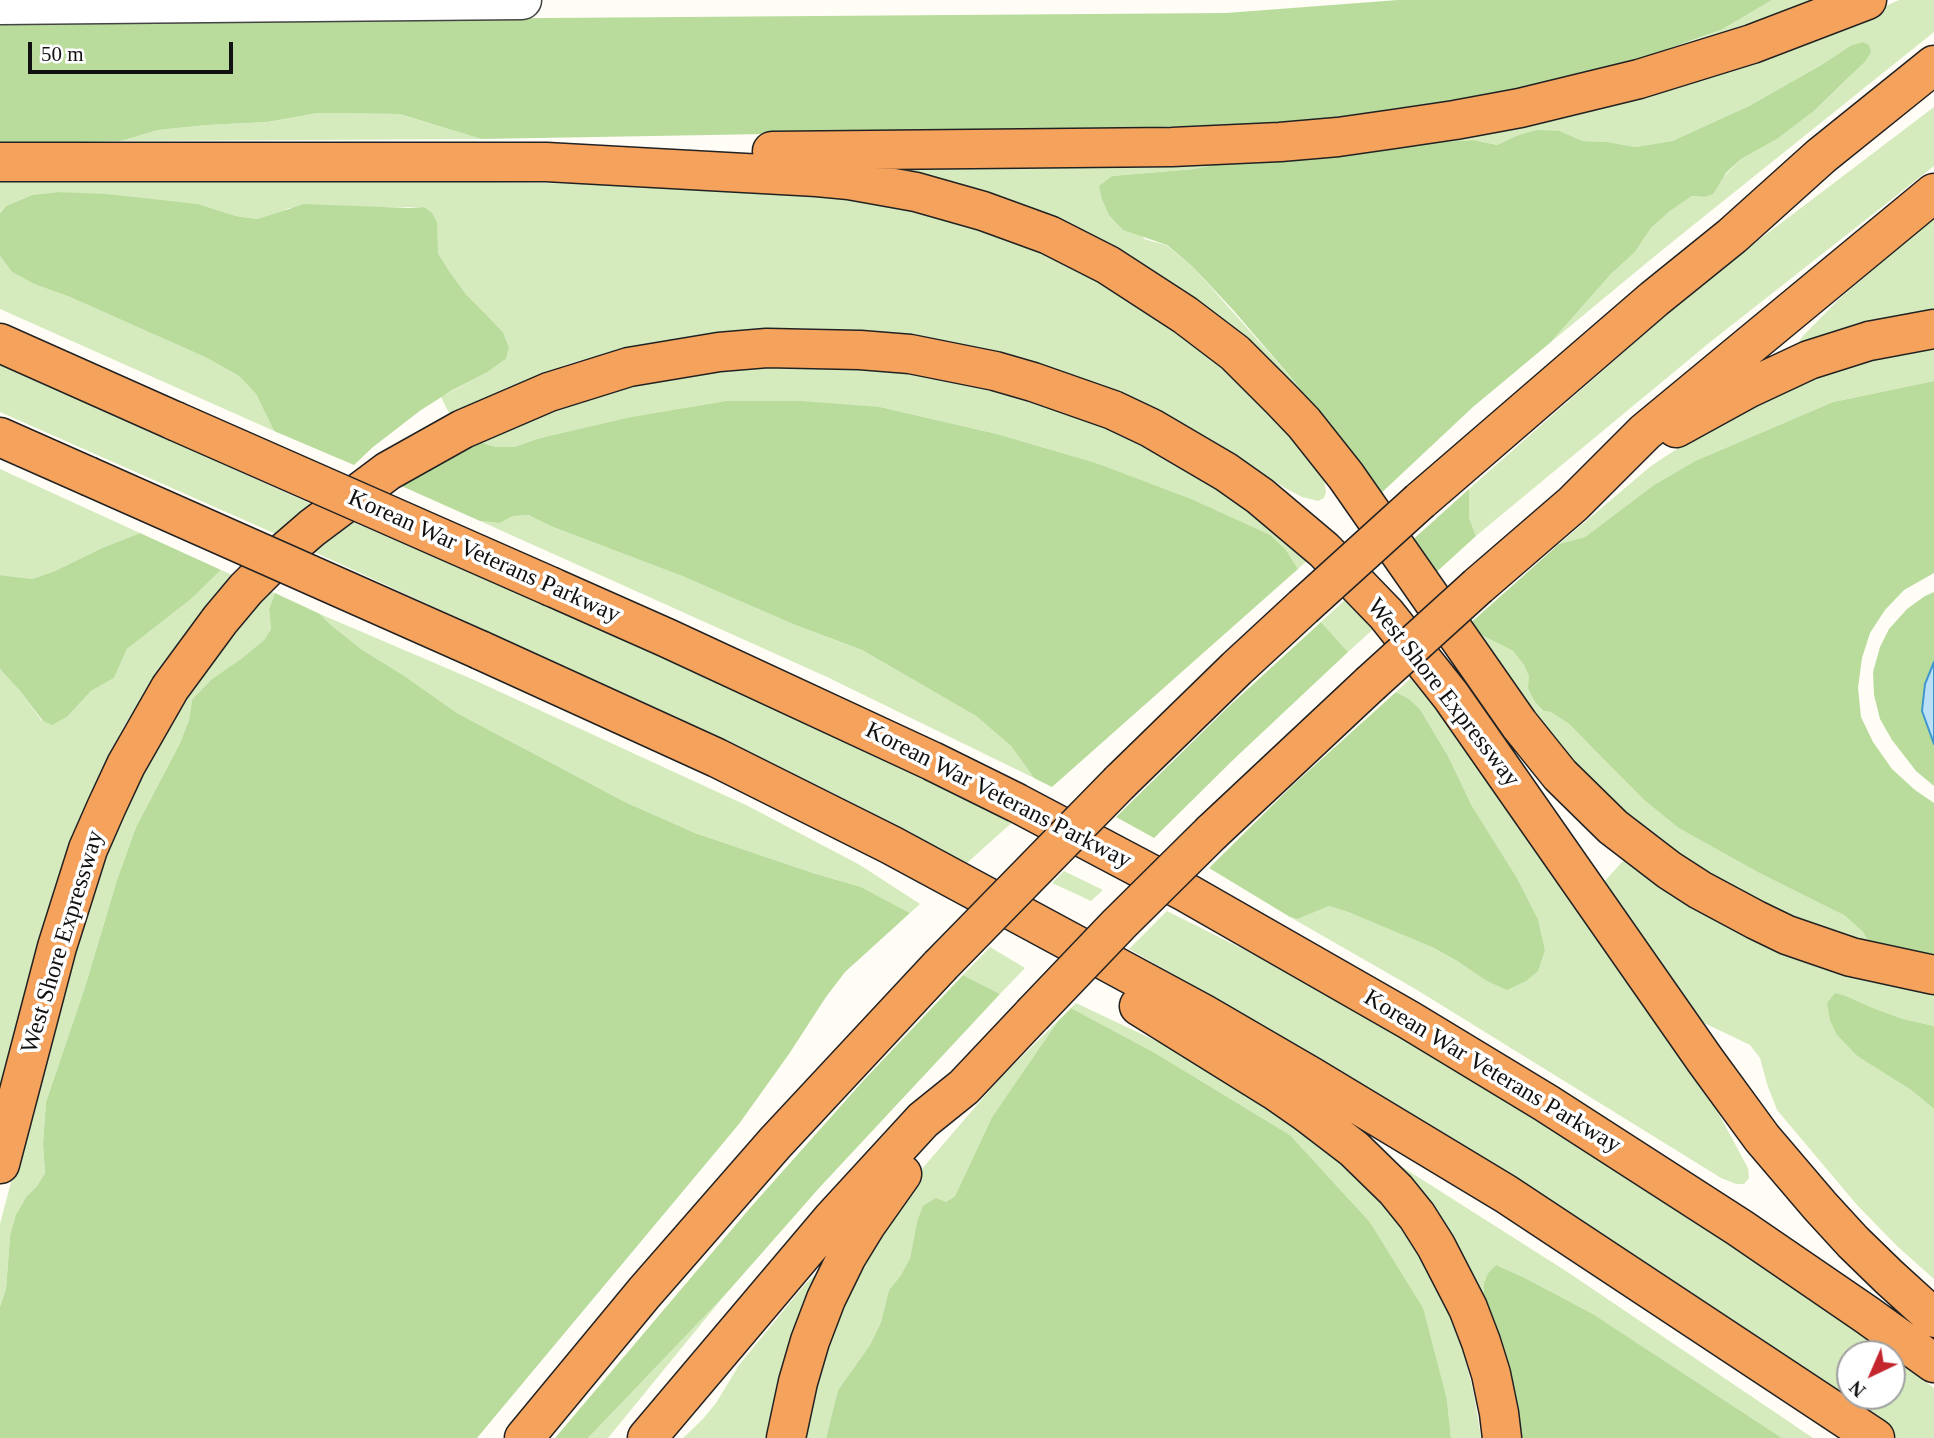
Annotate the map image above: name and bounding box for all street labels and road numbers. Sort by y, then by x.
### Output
street label: Korean War Veterans Parkway [344,484,624,630]
street label: West Shore Expressway [1360,593,1526,793]
street label: Korean War Veterans Parkway [860,716,1136,876]
street label: West Shore Expressway [15,827,111,1057]
street label: Korean War Veterans Parkway [1358,984,1626,1160]

